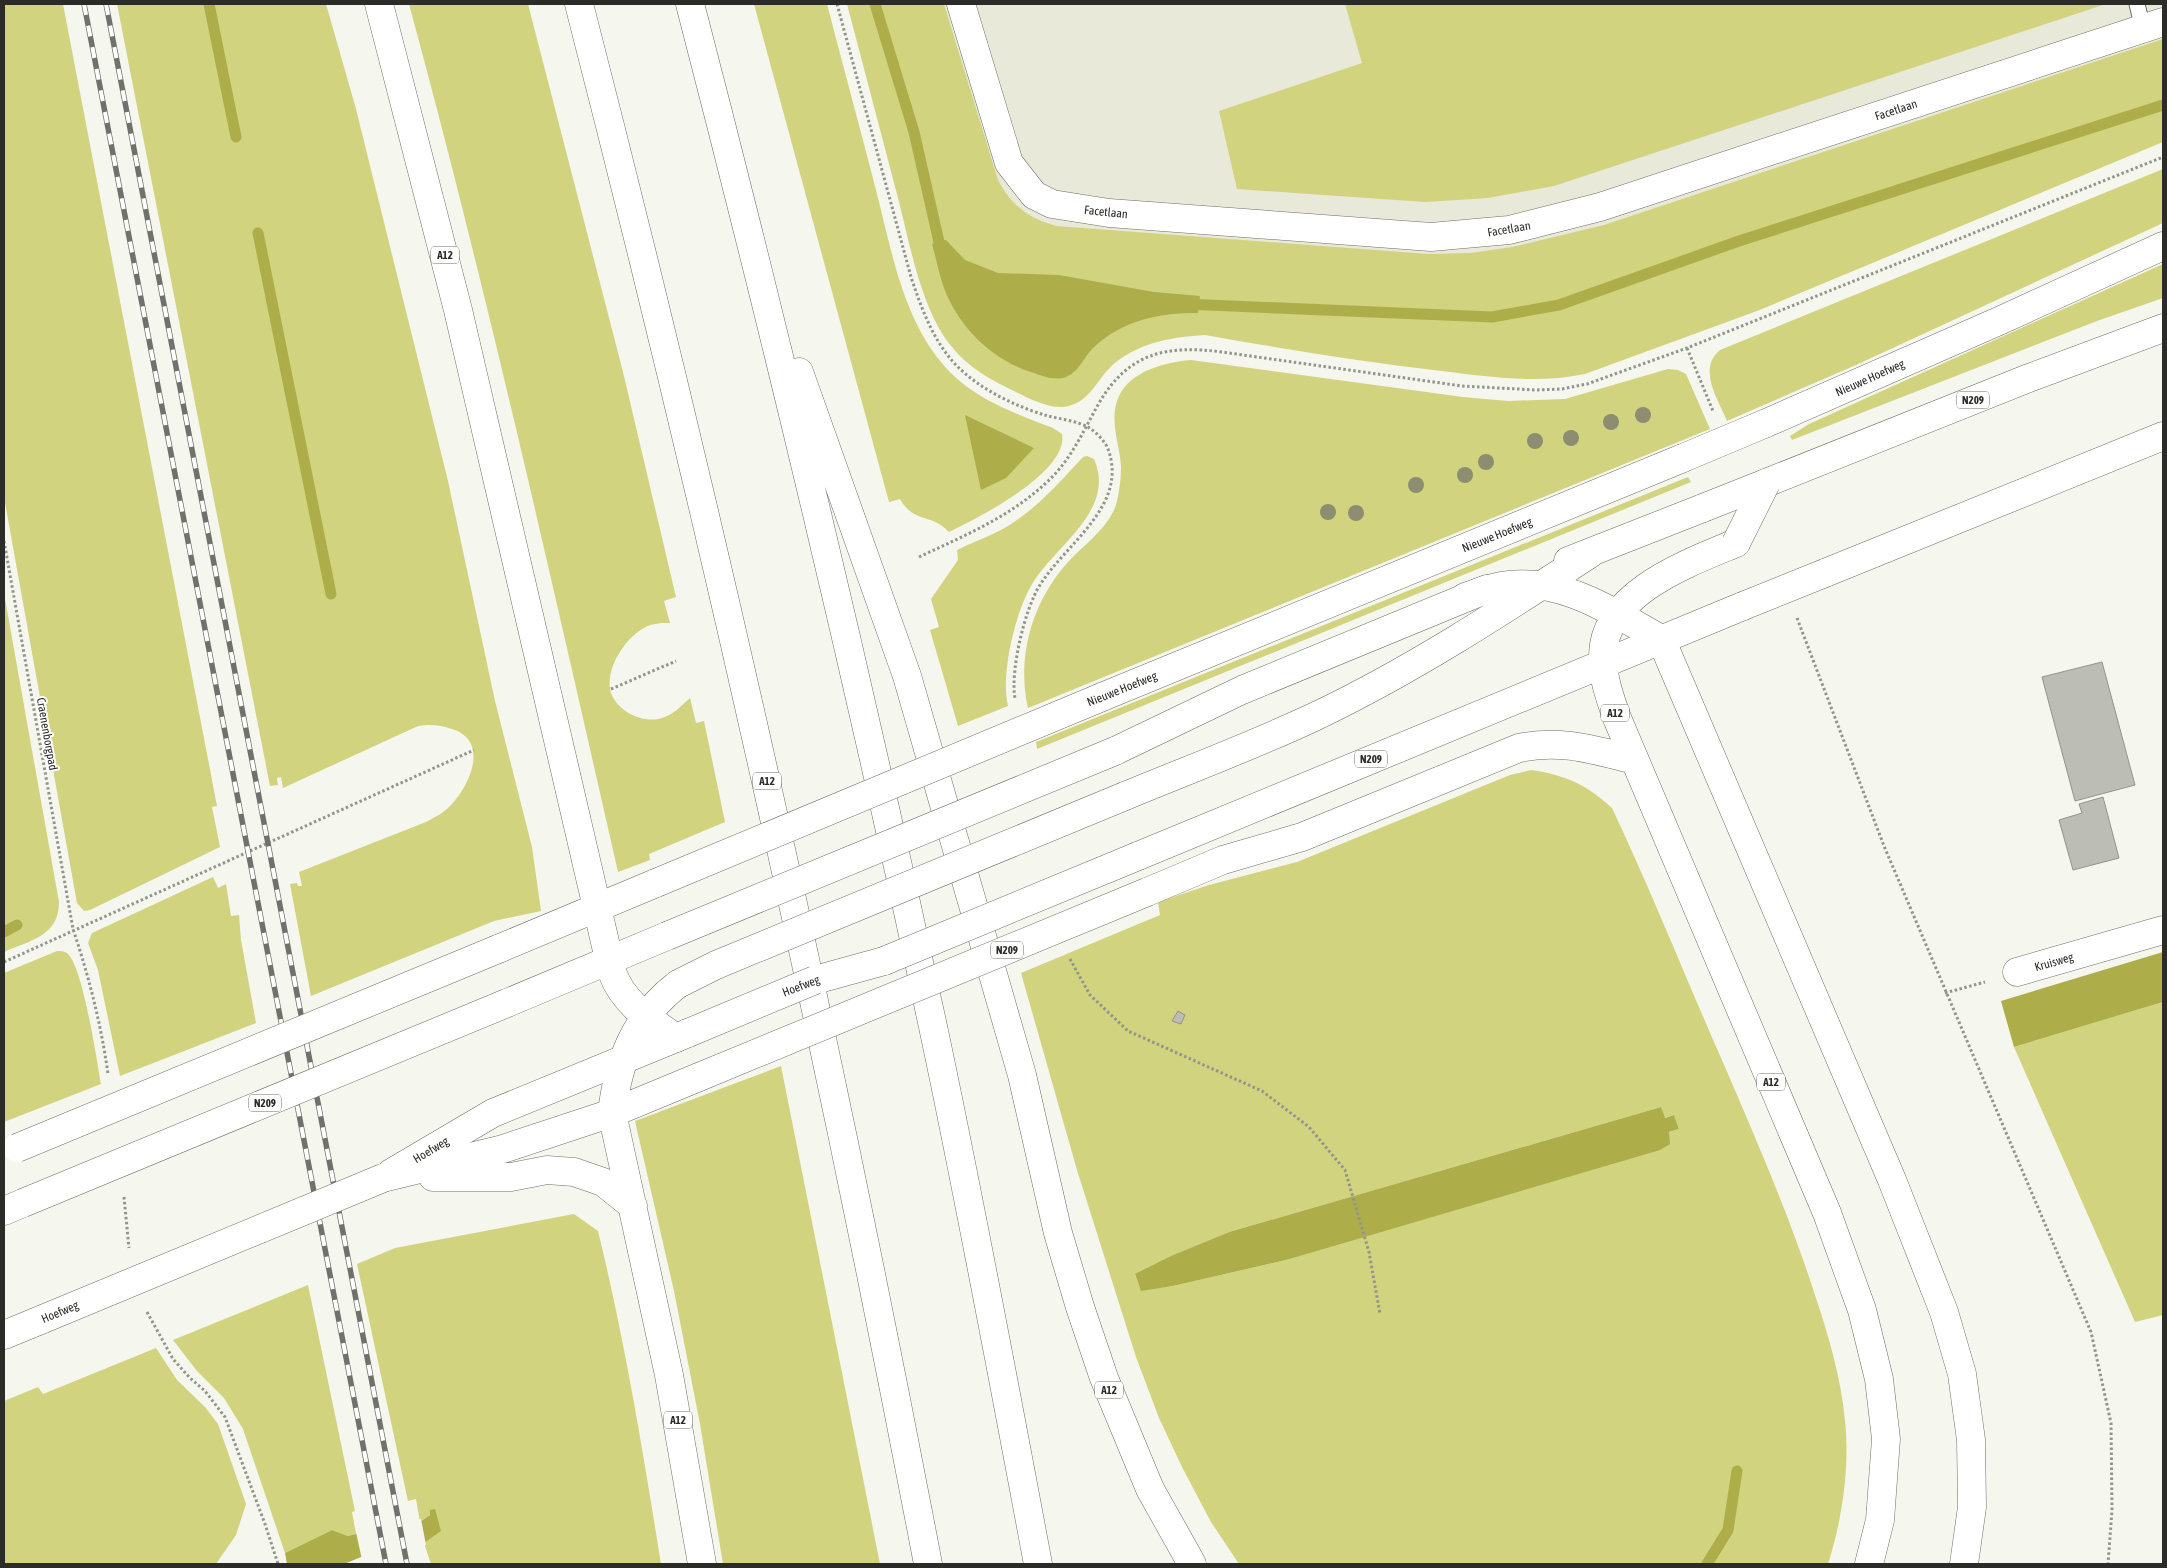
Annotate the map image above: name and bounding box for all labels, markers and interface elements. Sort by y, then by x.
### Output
street label: Facetlaan [1873,97,1919,123]
street label: Facetlaan [1084,203,1128,221]
street label: Facetlaan [1486,218,1532,240]
road number: A12 [431,246,459,264]
street label: Nieuwe Hoefweg [1833,356,1908,399]
road number: N209 [1957,392,1989,408]
street label: Nieuwe Hoefweg [1460,514,1535,555]
street label: Nieuwe Hoefweg [1085,668,1160,709]
street label: Craenenborgpad [34,697,60,771]
road number: A12 [1601,704,1629,721]
road number: N209 [1355,751,1387,768]
road number: A12 [753,772,781,789]
road number: N209 [991,942,1023,958]
street label: Kruisweg [2033,950,2076,974]
street label: Hoefweg [780,972,823,1000]
road number: A12 [1757,1074,1785,1090]
road number: N209 [249,1094,281,1112]
street label: Hoefweg [411,1134,452,1166]
street label: Hoefweg [39,1298,81,1326]
road number: A12 [1095,1382,1123,1398]
road number: A12 [664,1412,692,1428]

